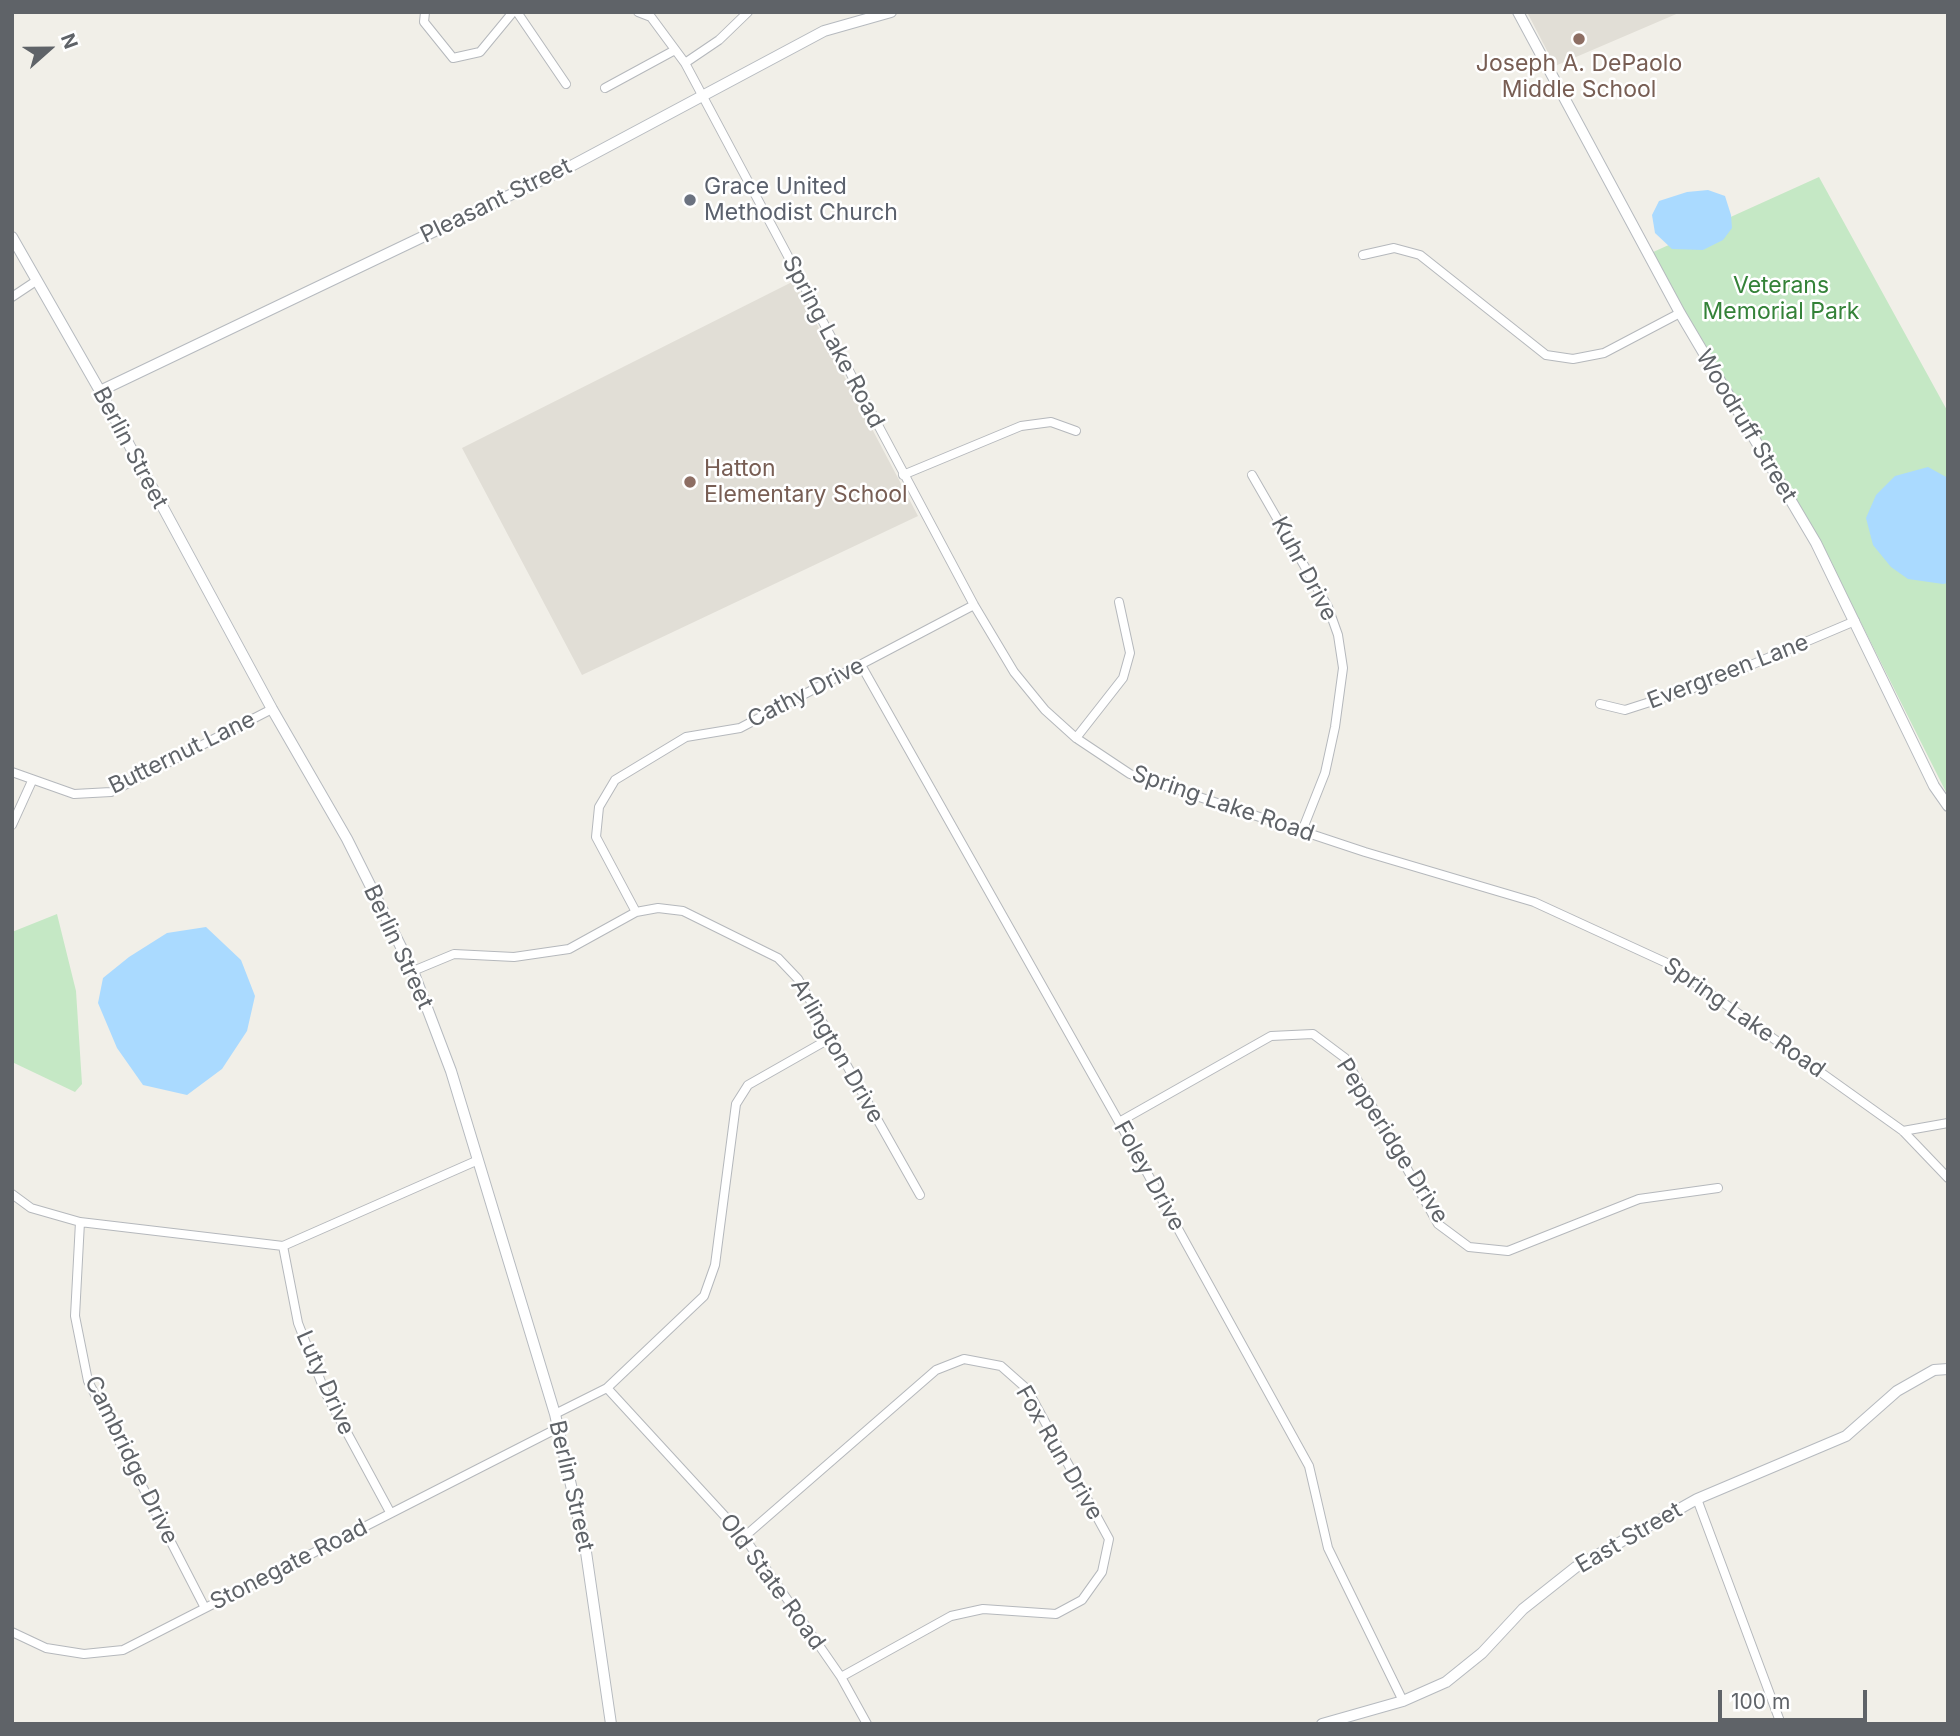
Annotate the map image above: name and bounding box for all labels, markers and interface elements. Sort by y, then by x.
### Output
north arrow [14,14,84,84]
text: N [56,30,82,52]
marker: Joseph A. DePaolo Middle School [1571,31,1587,47]
place label: Joseph A. DePaolo Middle School [1476,50,1682,104]
street label: Pleasant Street [416,153,576,249]
place label: Grace United Methodist Church [704,173,898,227]
marker: Grace United Methodist Church [682,192,698,208]
street label: Spring Lake Road [776,251,890,433]
park label: Veterans Memorial Park [1703,272,1859,326]
street label: Woodruff Street [1690,345,1802,507]
street label: Berlin Street [86,383,174,513]
place label: Hatton Elementary School [704,455,908,509]
marker: Hatton Elementary School [682,474,698,490]
street label: Kuhr Drive [1265,512,1343,626]
street label: Evergreen Lane [1644,629,1812,715]
street label: Cathy Drive [743,652,869,734]
street label: Butternut Lane [104,706,260,800]
street label: Spring Lake Road [1128,760,1318,848]
street label: Berlin Street [357,881,439,1013]
street label: Spring Lake Road [1658,952,1830,1084]
street label: Arlington Drive [785,974,889,1128]
street label: Pepperidge Drive [1330,1053,1454,1229]
street label: Foley Drive [1107,1116,1191,1236]
street label: Luty Drive [290,1327,360,1439]
street label: Cambridge Drive [78,1371,184,1549]
street label: Fox Run Drive [1009,1381,1109,1525]
street label: Berlin Street [543,1418,599,1554]
street label: East Street [1571,1497,1687,1579]
street label: Old State Road [713,1508,831,1656]
street label: Stonegate Road [206,1514,372,1616]
scale bar [1722,1676,1871,1720]
text: 100 m [1731,1689,1790,1714]

